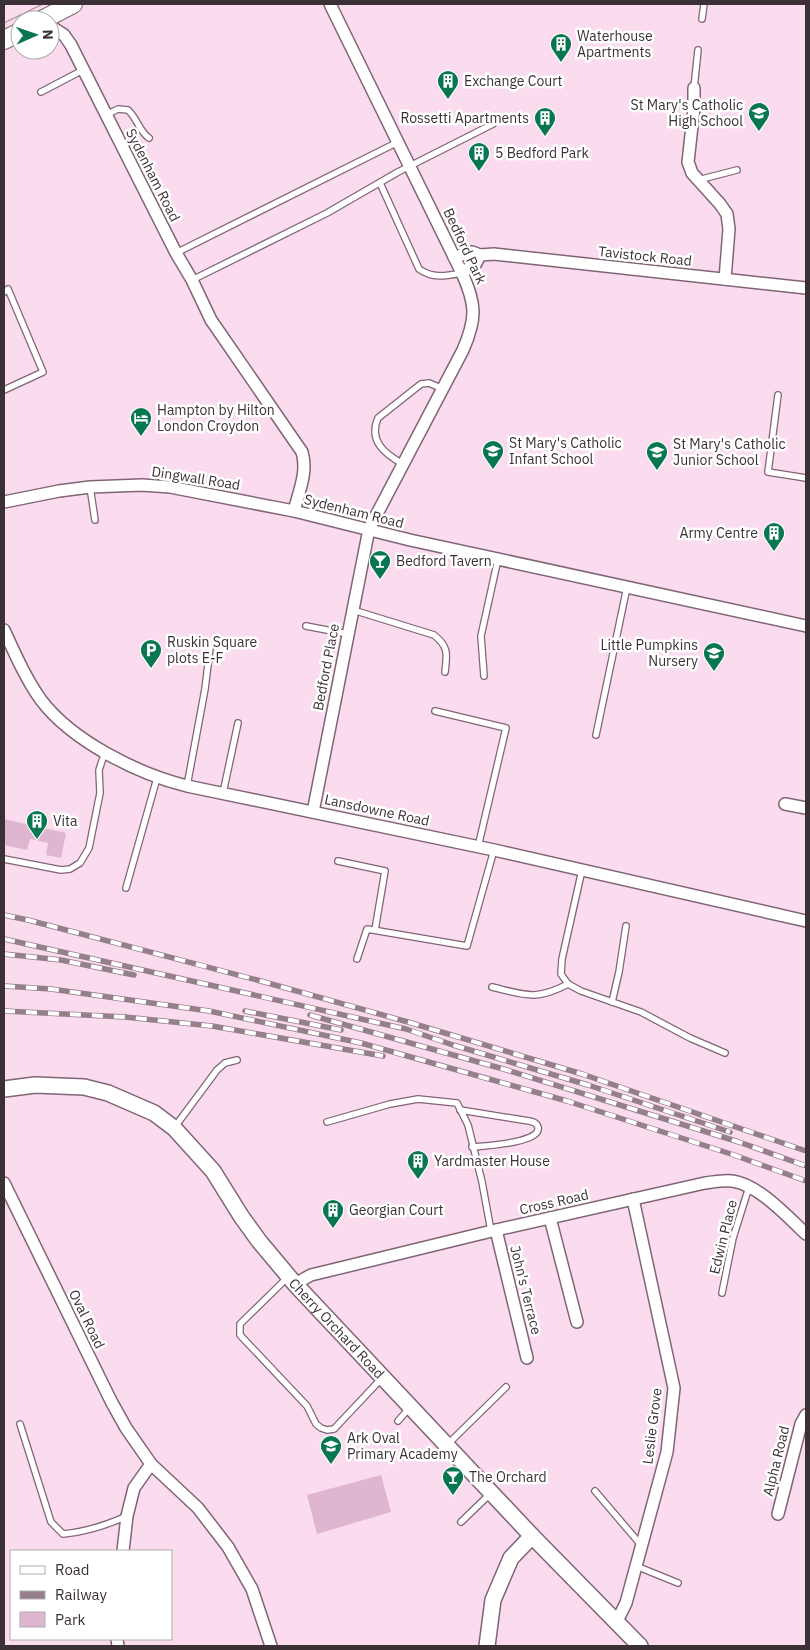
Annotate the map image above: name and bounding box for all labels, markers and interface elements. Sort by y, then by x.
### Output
north arrow [10,10,60,60]
place label: Waterhouse Apartments [577,27,653,61]
text: N [39,29,57,40]
building icon: Waterhouse Apartments [549,32,573,63]
building icon: Exchange Court [436,69,460,100]
place label: Exchange Court [464,72,562,90]
place label: St Mary's Catholic High School [631,96,743,130]
school or university icon: St Mary's Catholic High School [747,101,771,132]
building icon: Rossetti Apartments [533,106,557,137]
place label: Rossetti Apartments [400,109,529,127]
street label: Sydenham Road [122,125,184,225]
building icon: 5 Bedford Park [467,141,491,172]
place label: 5 Bedford Park [495,144,589,162]
street label: Bedford Park [439,205,491,288]
street label: Tavistock Road [597,242,693,270]
place label: Hampton by Hilton London Croydon [157,401,275,435]
hotel icon: Hampton by Hilton London Croydon [129,406,153,437]
place label: St Mary's Catholic Infant School [509,434,621,468]
place label: St Mary's Catholic Junior School [673,435,785,469]
school or university icon: St Mary's Catholic Infant School [481,439,505,470]
school or university icon: St Mary's Catholic Junior School [645,440,669,471]
street label: Dingwall Road [150,462,242,494]
street label: Sydenham Road [302,490,406,532]
building icon: Army Centre [762,521,786,552]
place label: Army Centre [679,524,758,542]
bar icon: Bedford Tavern [368,549,392,580]
place label: Bedford Tavern [396,552,492,570]
street label: Bedford Place [309,622,343,712]
place label: Ruskin Square plots E-F [167,633,258,667]
place label: Little Pumpkins Nursery [601,636,698,670]
parking icon: Ruskin Square plots E-F [139,638,163,669]
school or university icon: Little Pumpkins Nursery [702,641,726,672]
street label: Lansdowne Road [323,790,431,830]
building icon: Vita [25,809,49,840]
place label: Vita [53,812,78,830]
building icon: Yardmaster House [406,1149,430,1180]
place label: Yardmaster House [434,1152,550,1170]
street label: Cross Road [518,1185,590,1219]
building icon: Georgian Court [321,1198,345,1229]
street label: Edwin Place [705,1198,741,1276]
place label: Georgian Court [349,1201,443,1219]
street label: John's Terrace [506,1244,546,1337]
street label: Cherry Orchard Road [285,1275,388,1382]
street label: Oval Road [65,1287,109,1351]
street label: Leslie Grove [638,1387,666,1465]
street label: Alpha Road [759,1424,793,1498]
place label: Ark Oval Primary Academy [347,1429,458,1463]
school or university icon: Ark Oval Primary Academy [319,1434,343,1465]
bar icon: The Orchard [441,1465,465,1496]
place label: The Orchard [469,1468,547,1486]
legend [10,1550,172,1640]
text: Road [55,1560,90,1579]
text: Railway [55,1585,108,1604]
text: Park [55,1610,85,1629]

